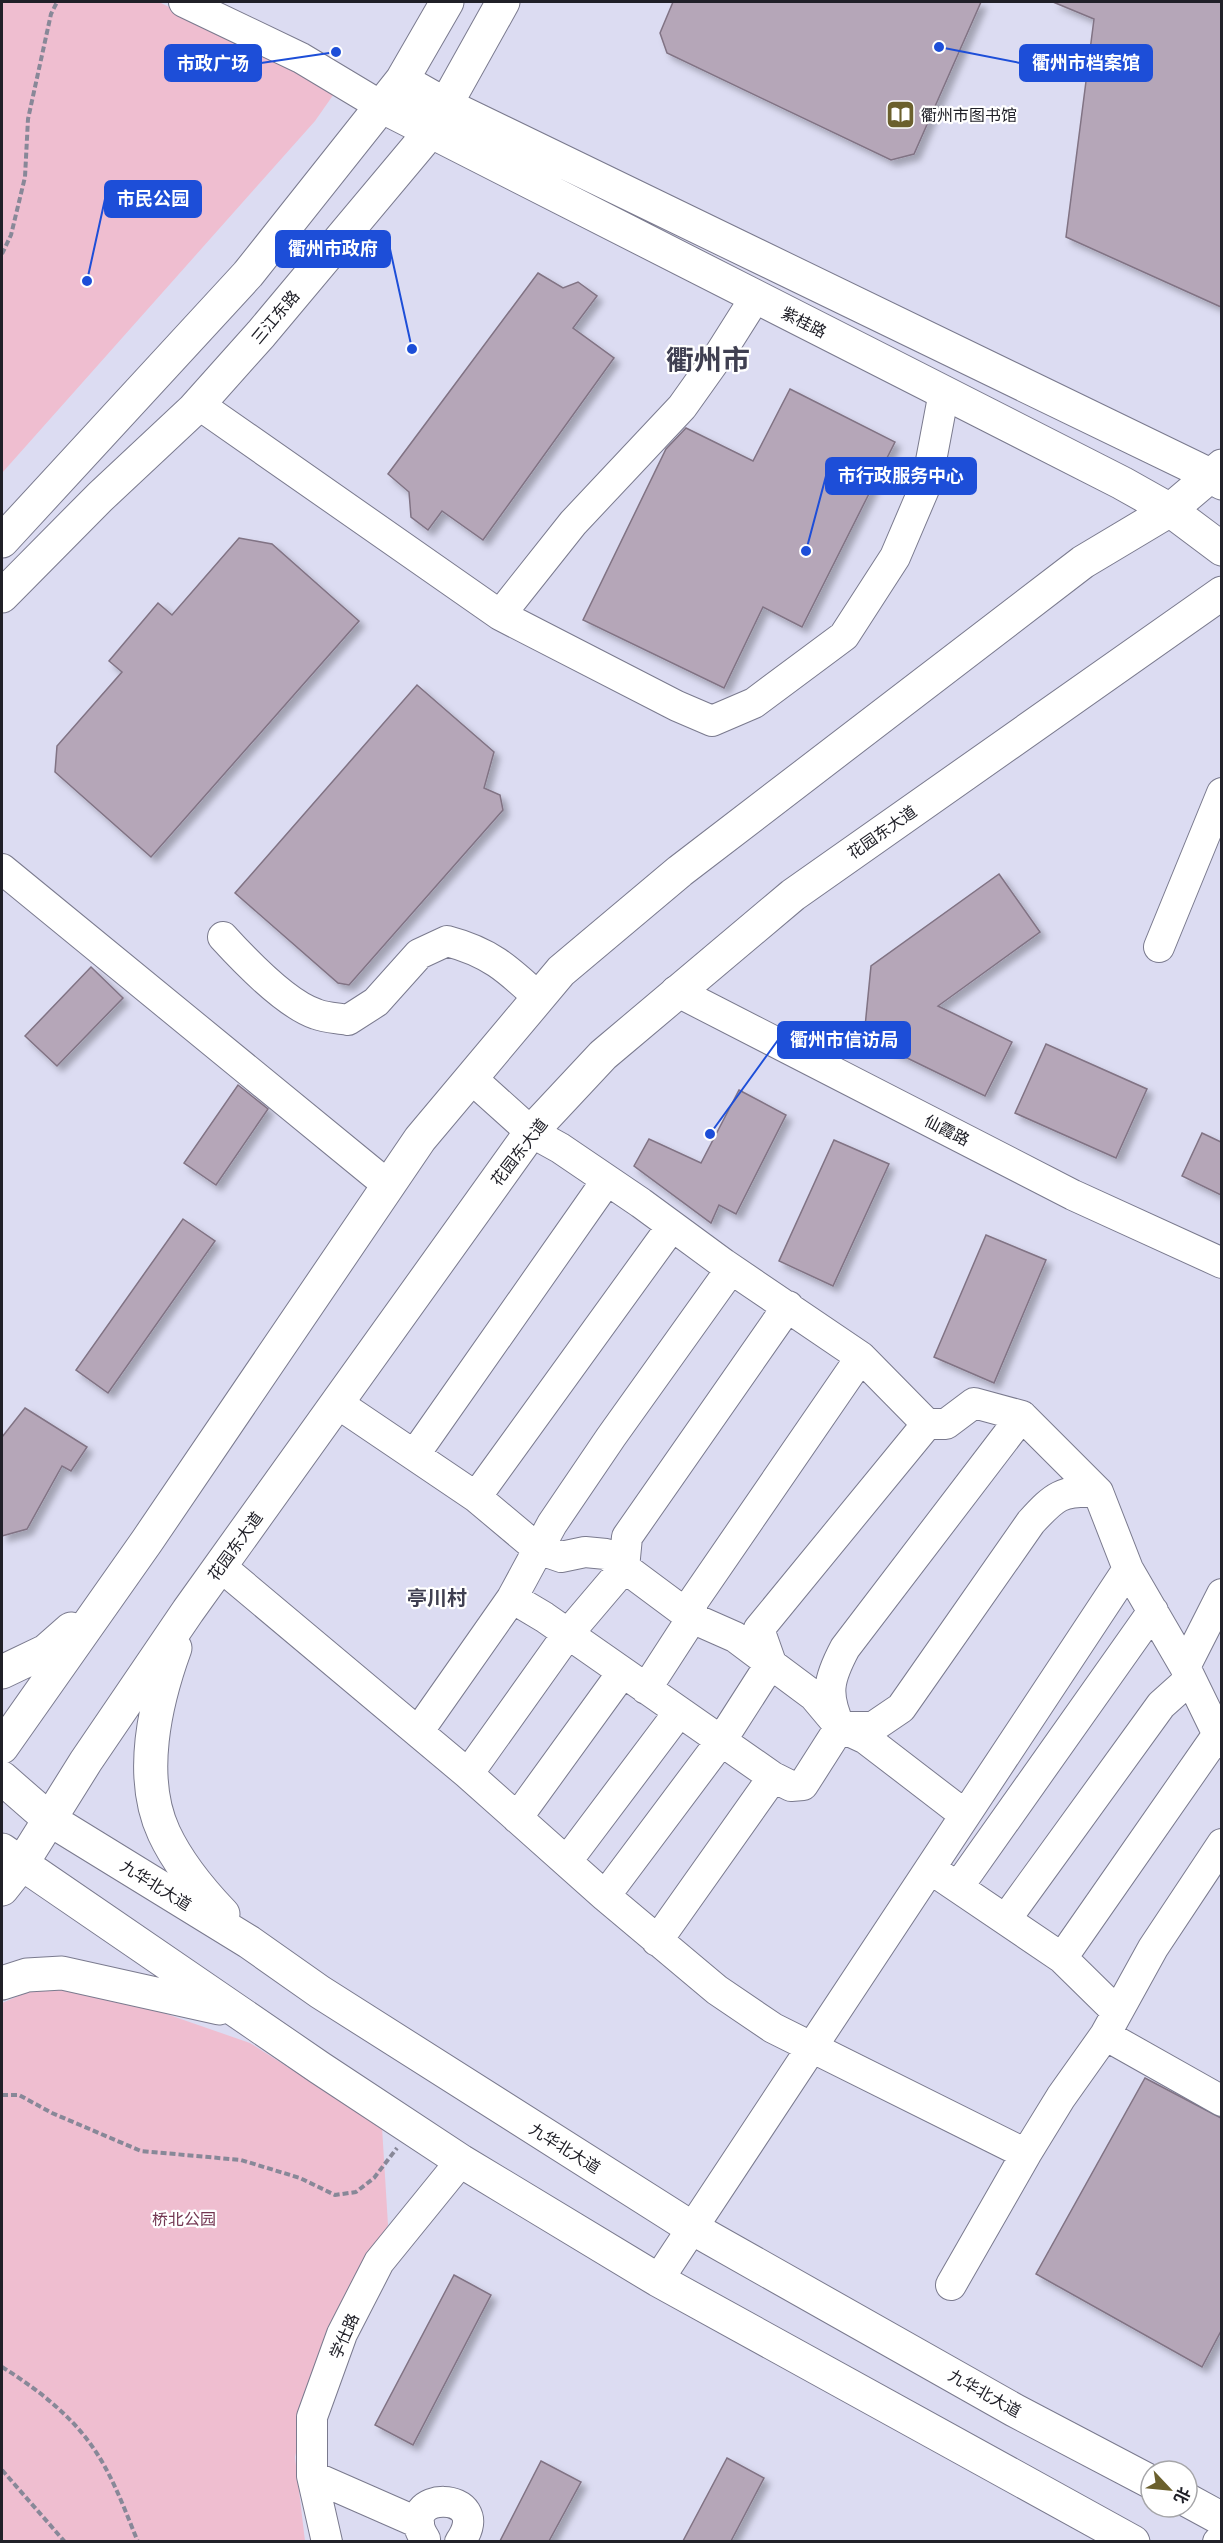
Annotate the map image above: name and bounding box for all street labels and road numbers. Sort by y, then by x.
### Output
street label: 三江东路 [247,286,303,348]
street label: 紫桂路 [778,302,830,342]
street label: 花园东大道 [843,801,921,863]
street label: 仙霞路 [921,1110,973,1150]
street label: 花园东大道 [486,1114,552,1190]
street label: 花园东大道 [203,1508,267,1584]
street label: 九华北大道 [117,1855,195,1915]
street label: 九华北大道 [526,2118,604,2178]
street label: 学仕路 [325,2310,363,2362]
street label: 九华北大道 [945,2365,1025,2421]

